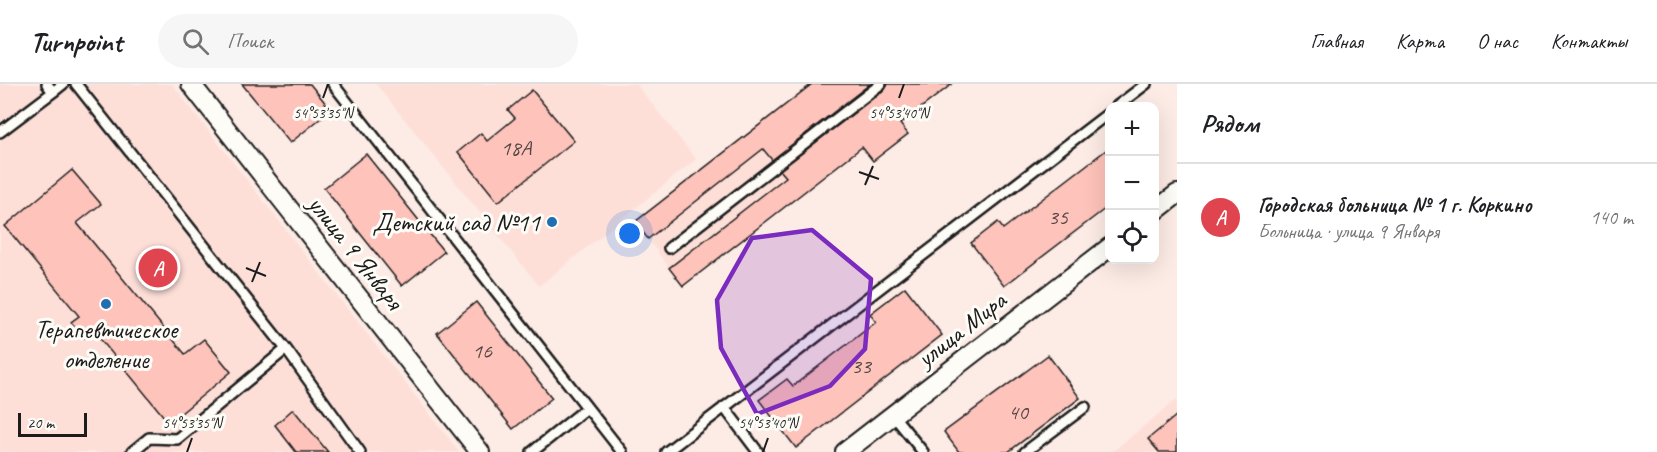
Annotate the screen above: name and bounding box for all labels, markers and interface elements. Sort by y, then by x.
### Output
search box [158,14,578,68]
text: Turnpoint [30,24,122,59]
icon: search [179,25,212,58]
text: Поиск [227,27,273,55]
text: Главная [1310,28,1363,54]
text: Карта [1396,28,1444,54]
text: О нас [1477,28,1518,54]
text: Контакты [1551,28,1627,54]
map controls [1105,102,1159,264]
button: + [1105,102,1159,156]
text: 54°53'35"N [293,104,356,123]
text: 54°53'40"N [869,104,932,123]
text: Рядом [1201,107,1259,140]
house number: 18А [501,134,532,162]
button: − [1105,156,1159,210]
street label: улица 9 Января [300,187,412,318]
text: Городская больница № 1 г. Коркино [1258,191,1532,219]
house number: 35 [1048,203,1069,231]
text: A [1215,205,1226,230]
text: 140 m [1590,205,1633,230]
place label: Детский сад №11 [372,206,541,239]
button: locate [1105,210,1159,264]
marker: Детский сад №11 [545,215,559,229]
your location [615,219,644,248]
text: Больница · улица 9 Января [1258,219,1439,244]
pin: A [138,246,178,291]
street label: улица Мира [908,283,1014,376]
marker: Терапевтическое отделение [99,297,113,311]
place label: Терапевтическое отделение [35,313,180,376]
house number: 16 [472,337,493,365]
house number: 33 [851,352,873,380]
house number: 40 [1008,398,1030,426]
scale bar [18,410,87,438]
text: 20 m [27,413,54,433]
text: 54°53'35"N [162,414,225,433]
text: 54°53'40"N [738,414,801,433]

